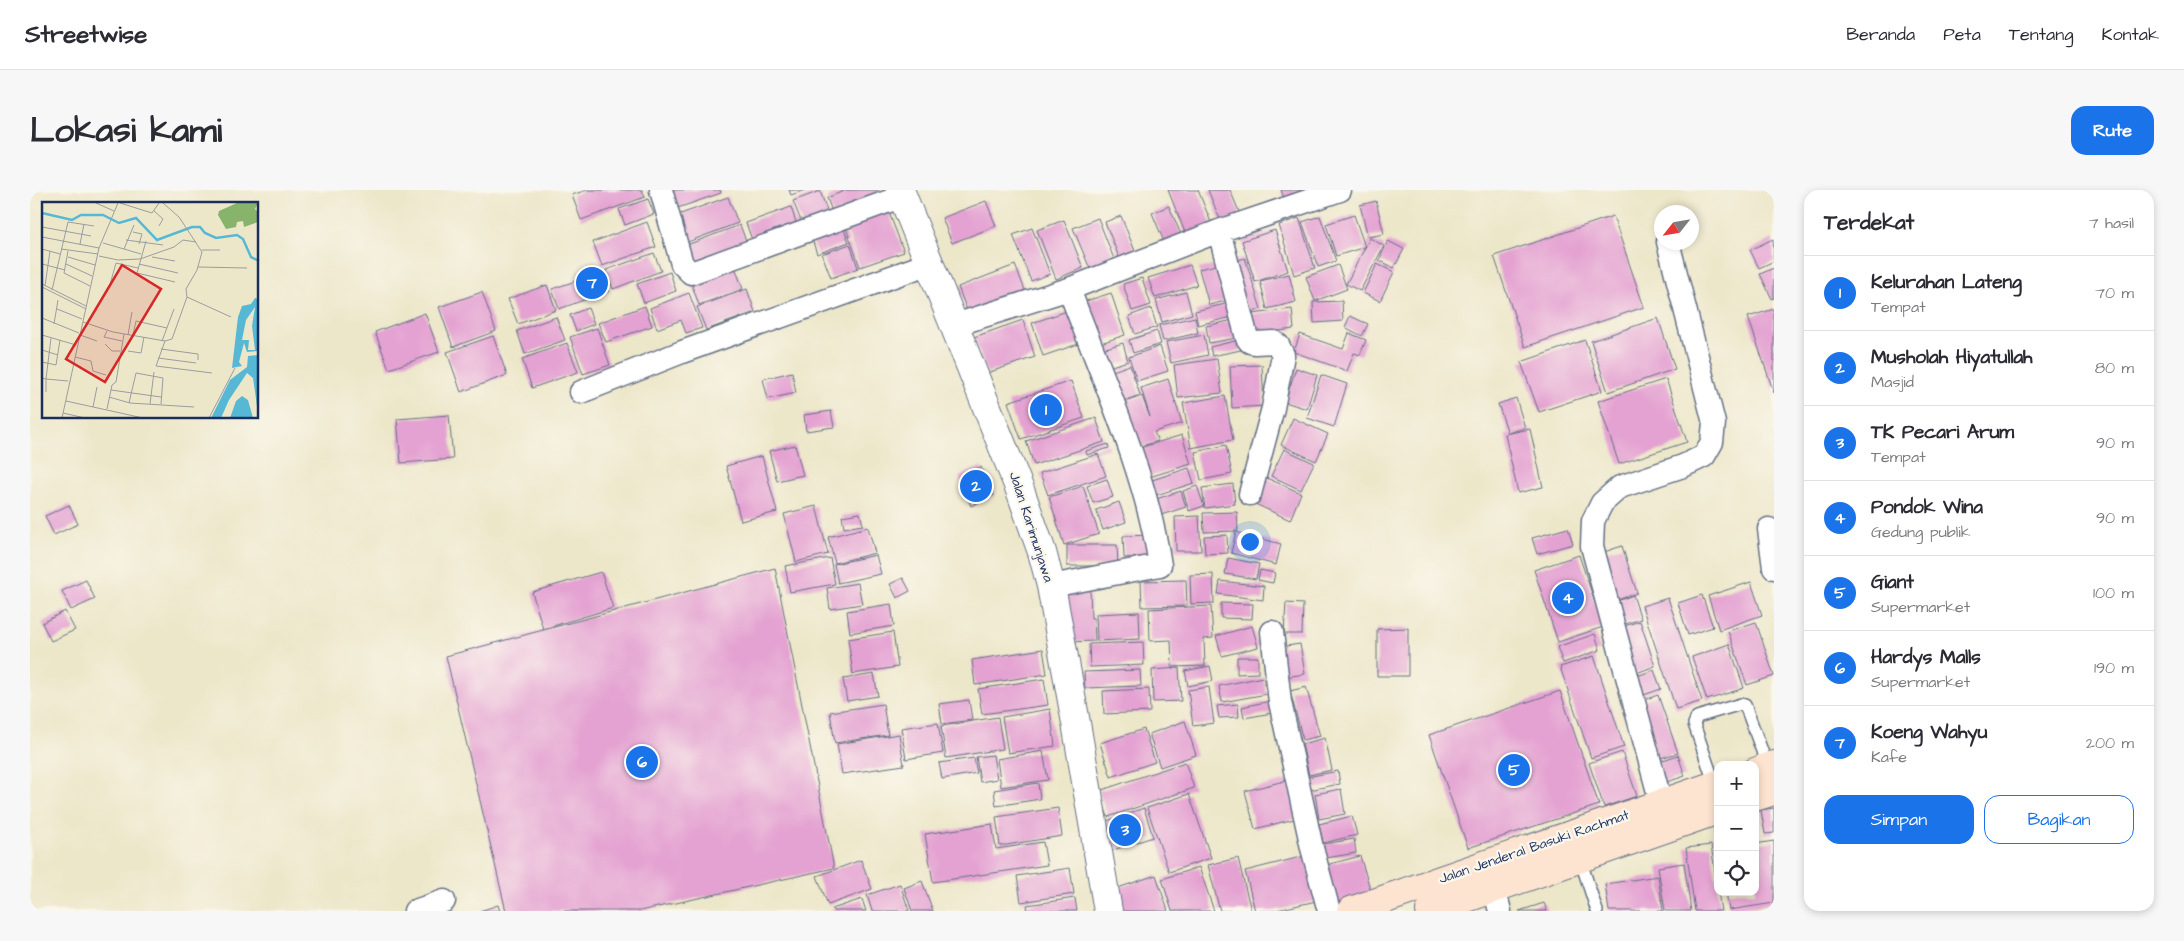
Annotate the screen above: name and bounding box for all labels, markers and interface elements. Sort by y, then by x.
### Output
text: Streetwise [25,18,147,52]
text: Beranda [1846,22,1915,47]
text: Peta [1943,22,1981,47]
text: Tentang [2009,22,2073,47]
text: Kontak [2101,22,2159,47]
text: Lokasi kami [30,106,222,155]
button: Rute [2071,106,2154,155]
inset map [42,202,259,419]
north arrow [1654,205,1699,250]
text: Terdekat [1824,208,1914,237]
text: 7 hasil [2089,212,2134,234]
pin: 7 [576,264,608,302]
text: Kelurahan Lateng [1871,269,2022,296]
text: 1 [1839,282,1841,304]
text: 70 m [2095,282,2134,304]
text: Tempat [1871,296,1926,318]
text: Musholah Hiyatullah [1871,344,2033,371]
text: 2 [1835,357,1845,379]
text: 80 m [2095,357,2134,379]
text: Masjid [1871,371,1914,393]
pin: 1 [1030,391,1062,429]
text: TK Pecari Arum [1871,419,2014,446]
text: 3 [1836,432,1844,454]
text: 90 m [2096,432,2134,454]
text: Tempat [1871,446,1926,468]
pin: 2 [960,467,992,505]
street label: Jalan Karimunjawa [1004,469,1058,585]
text: Pondok Wina [1871,494,1983,521]
text: 4 [1835,507,1845,529]
text: 90 m [2096,507,2134,529]
text: Gedung publik [1871,521,1971,543]
your location [1237,529,1263,555]
text: Giant [1871,569,1914,596]
pin: 4 [1552,579,1584,617]
text: 5 [1834,582,1846,604]
text: 100 m [2093,582,2134,604]
text: Supermarket [1871,596,1970,618]
text: Hardys Malls [1871,644,1981,671]
text: 6 [1835,657,1845,679]
text: 190 m [2094,657,2134,679]
text: Supermarket [1871,671,1970,693]
text: Koeng Wahyu [1871,719,1987,746]
text: 7 [1835,732,1845,754]
text: 200 m [2086,732,2134,754]
pin: 6 [626,743,658,781]
text: Kafe [1871,746,1907,768]
pin: 5 [1498,751,1530,789]
map controls [1714,761,1759,896]
button: + [1714,761,1759,806]
button: Simpan [1824,795,1974,844]
button: Bagikan [1984,795,2134,844]
street label: Jalan Jenderal Basuki Rachmat [1436,805,1632,889]
button: − [1714,806,1759,851]
pin: 3 [1109,811,1141,849]
button: locate [1714,851,1759,896]

